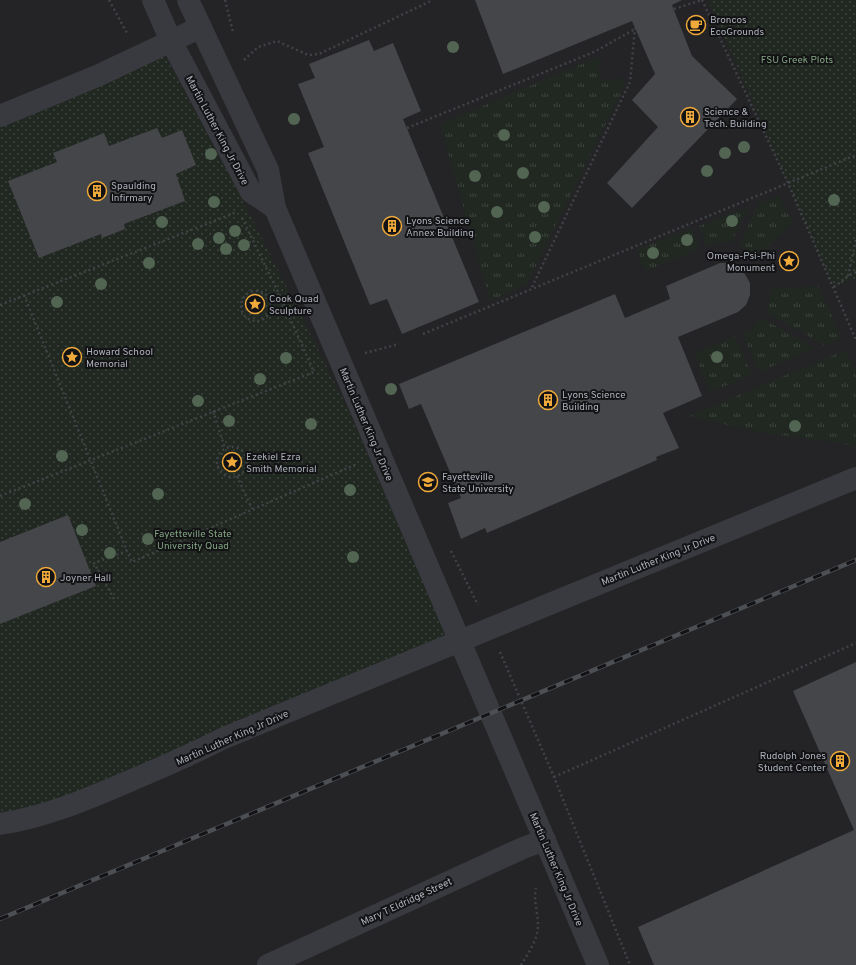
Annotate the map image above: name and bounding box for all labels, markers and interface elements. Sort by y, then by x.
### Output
cafe icon: Broncos EcoGrounds [685,14,707,36]
place label: Broncos EcoGrounds [710,14,764,39]
park label: FSU Greek Plots [761,54,834,67]
street label: Martin Luther King Jr Drive [182,74,251,188]
building icon: Science & Tech. Building [679,106,701,128]
place label: Science & Tech. Building [704,106,767,131]
building icon: Spaulding Infirmary [86,180,108,202]
place label: Spaulding Infirmary [111,180,156,205]
building icon: Lyons Science Annex Building [381,215,403,237]
place label: Lyons Science Annex Building [406,215,474,240]
place label: Omega-Psi-Phi Monument [707,250,775,275]
place icon: Omega-Psi-Phi Monument [778,250,800,272]
place icon: Cook Quad Sculpture [244,293,266,315]
place label: Cook Quad Sculpture [269,293,319,318]
place icon: Howard School Memorial [61,346,83,368]
place label: Howard School Memorial [86,346,153,371]
street label: Martin Luther King Jr Drive [336,366,395,483]
building icon: Lyons Science Building [537,389,559,411]
place label: Lyons Science Building [562,389,626,414]
place icon: Ezekiel Ezra Smith Memorial [221,451,243,473]
place label: Ezekiel Ezra Smith Memorial [246,451,317,476]
school or university icon: Fayetteville State University [417,471,439,493]
place label: Fayetteville State University [442,471,514,496]
park label: Fayetteville State University Quad [154,528,232,553]
street label: Martin Luther King Jr Drive [600,532,717,589]
building icon: Joyner Hall [35,566,57,588]
place label: Joyner Hall [60,572,111,585]
street label: Martin Luther King Jr Drive [174,708,291,769]
place label: Rudolph Jones Student Center [758,750,826,775]
building icon: Rudolph Jones Student Center [829,750,851,772]
street label: Martin Luther King Jr Drive [526,811,585,928]
street label: Mary T Eldridge Street [359,875,455,929]

